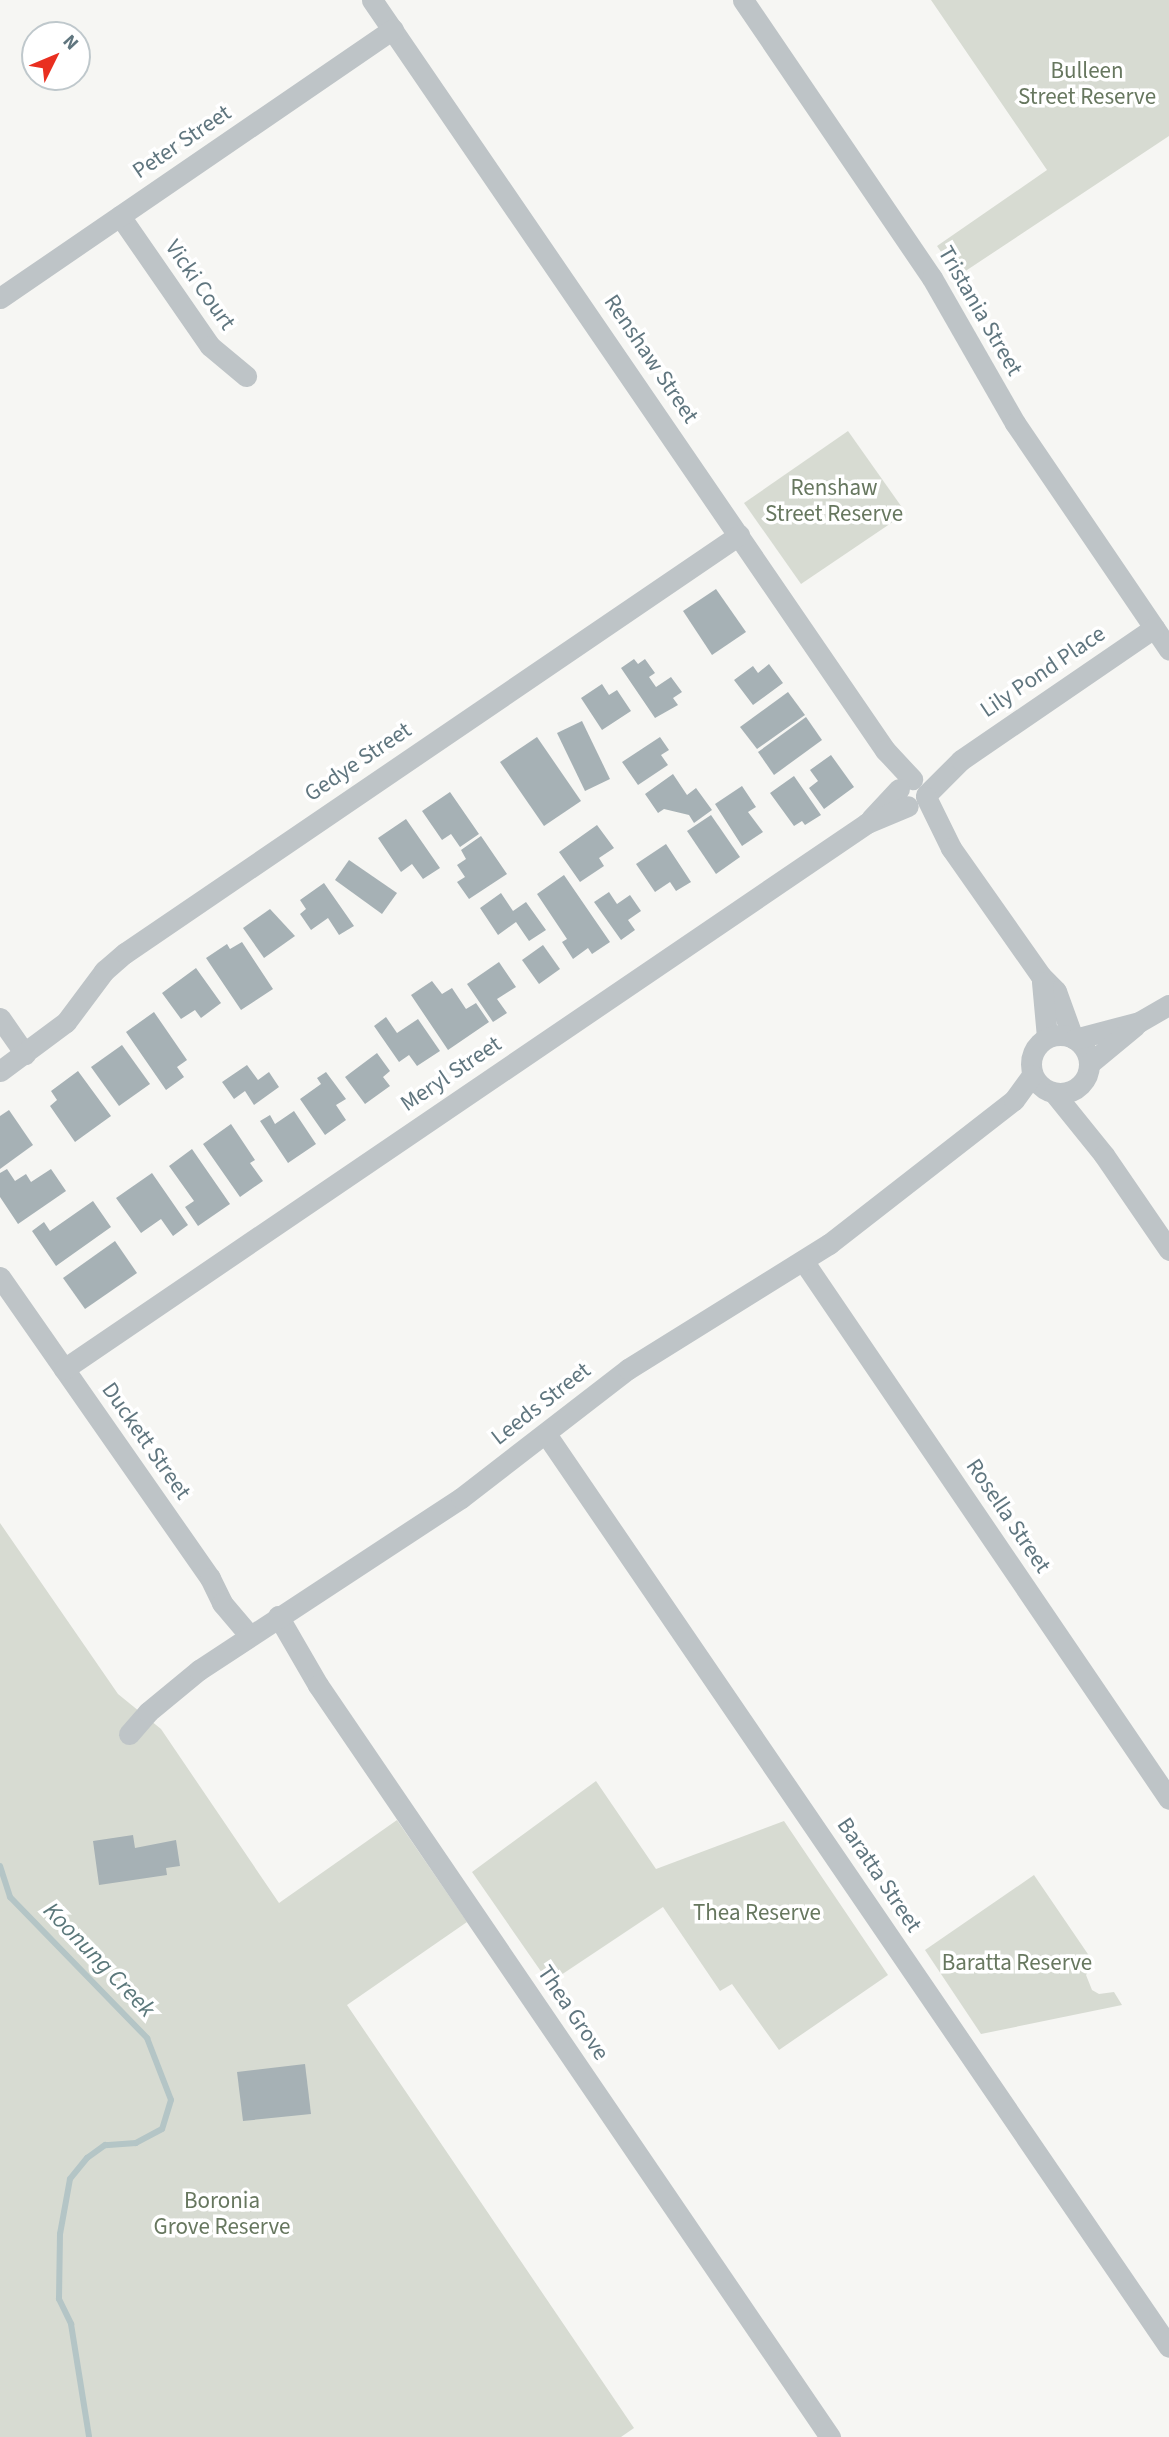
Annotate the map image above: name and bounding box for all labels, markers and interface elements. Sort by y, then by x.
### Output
north arrow [21,21,91,91]
text: N [56,29,84,57]
park label: Bulleen Street Reserve [1018,57,1156,111]
street label: Peter Street [128,99,236,185]
street label: Vicki Court [159,235,241,335]
street label: Tristania Street [932,241,1028,381]
street label: Renshaw Street [598,289,704,429]
park label: Renshaw Street Reserve [765,474,903,528]
street label: Lily Pond Place [975,620,1111,724]
street label: Gedye Street [299,716,417,808]
street label: Meryl Street [395,1030,507,1118]
street label: Leeds Street [486,1357,596,1451]
street label: Duckett Street [96,1377,196,1505]
street label: Rosella Street [960,1454,1056,1578]
street label: Baratta Street [831,1812,927,1938]
water label: Koonung Creek [37,1897,161,2023]
park label: Thea Reserve [693,1899,821,1927]
park label: Baratta Reserve [942,1949,1092,1977]
street label: Thea Grove [531,1960,615,2066]
park label: Boronia Grove Reserve [154,2187,290,2241]

